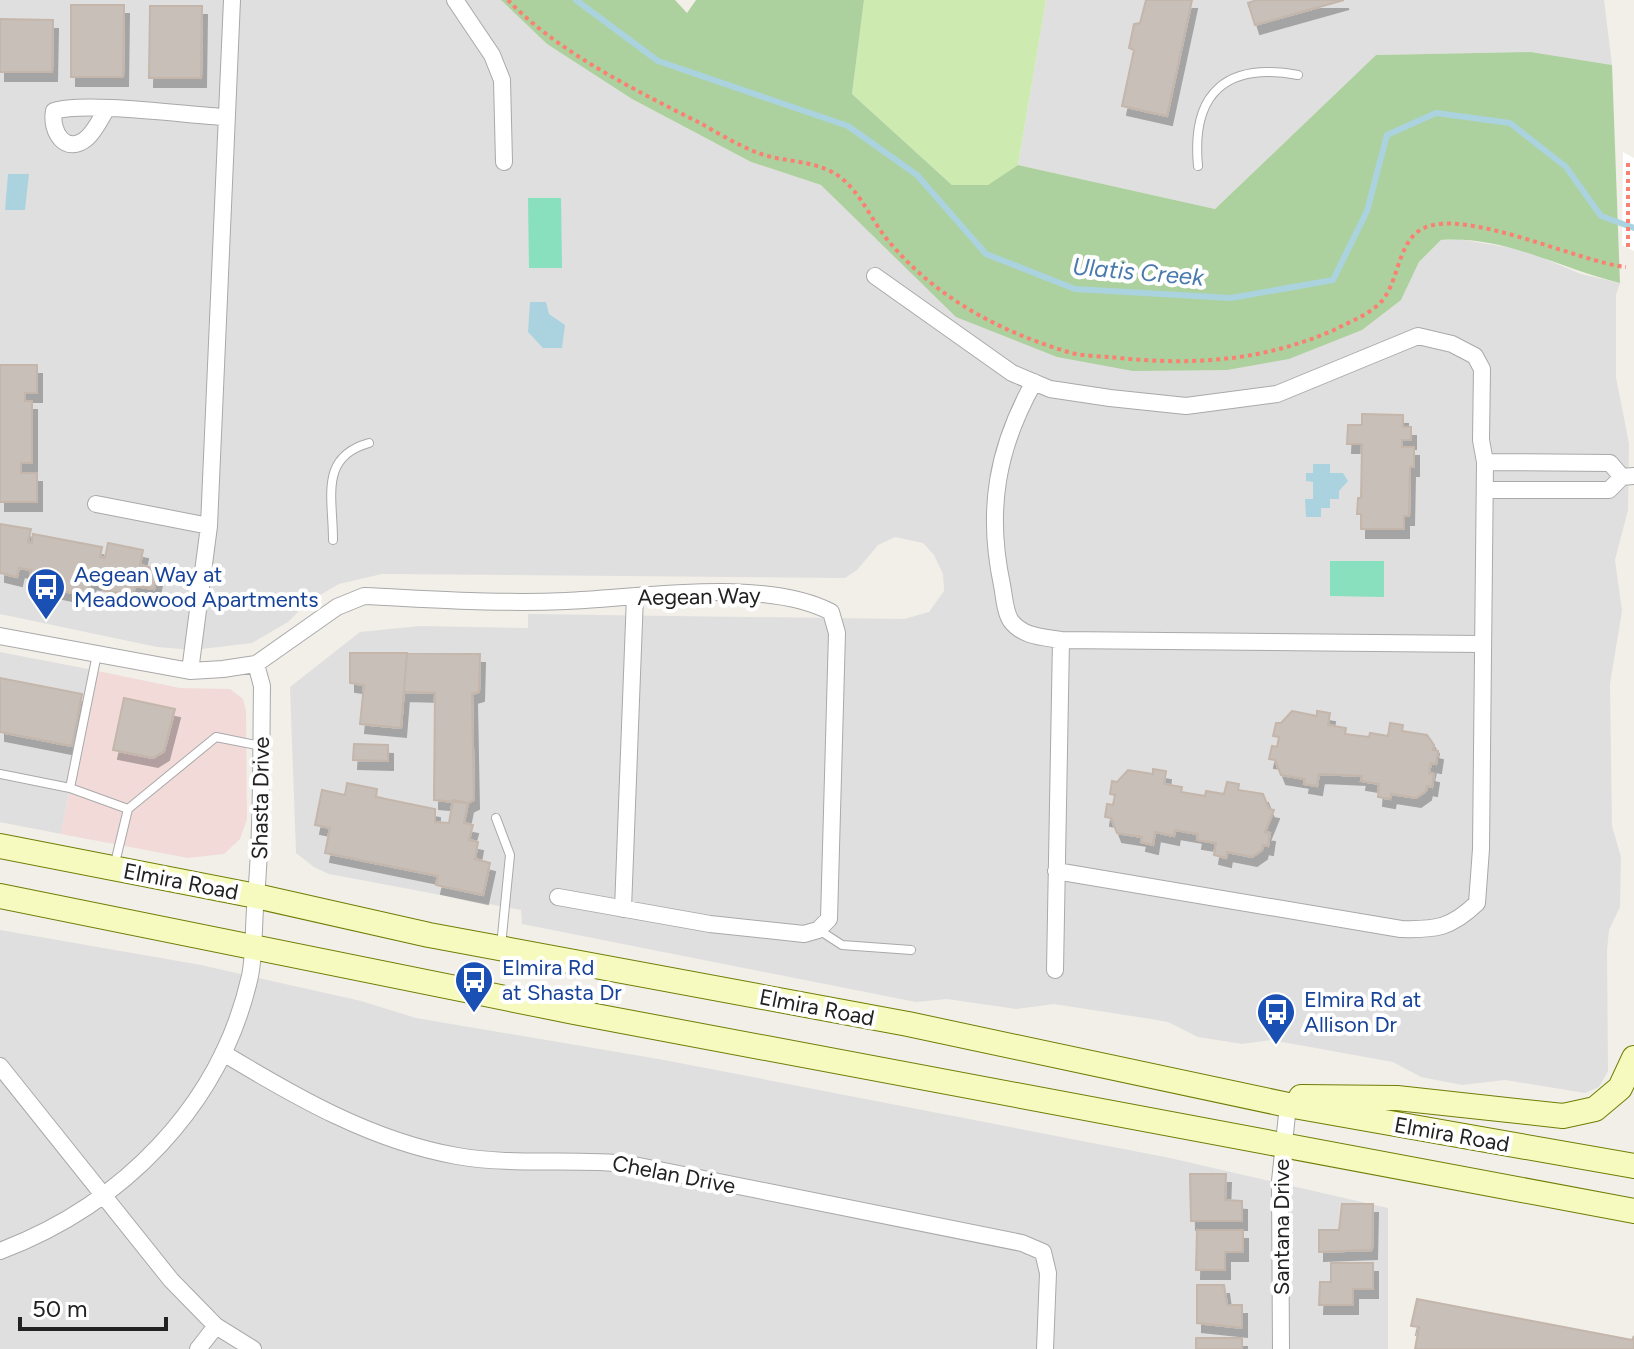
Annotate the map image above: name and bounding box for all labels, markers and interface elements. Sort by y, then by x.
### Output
water label: Ulatis Creek [1071,251,1206,292]
place label: Aegean Way at Meadowood Apartments [74,561,319,613]
bus stop icon: Aegean Way at Meadowood Apartments [25,566,67,621]
street label: Aegean Way [637,582,761,611]
street label: Shasta Drive [246,736,275,860]
street label: Elmira Road [121,857,241,906]
place label: Elmira Rd at Shasta Dr [502,954,622,1006]
bus stop icon: Elmira Rd at Shasta Dr [453,959,495,1014]
street label: Elmira Road [757,983,877,1032]
place label: Elmira Rd at Allison Dr [1304,986,1421,1038]
bus stop icon: Elmira Rd at Allison Dr [1255,991,1297,1046]
street label: Elmira Road [1392,1111,1512,1158]
street label: Chelan Drive [610,1149,738,1200]
street label: Santana Drive [1268,1159,1295,1295]
scale bar [20,1281,166,1331]
text: 50 m [32,1294,88,1323]

